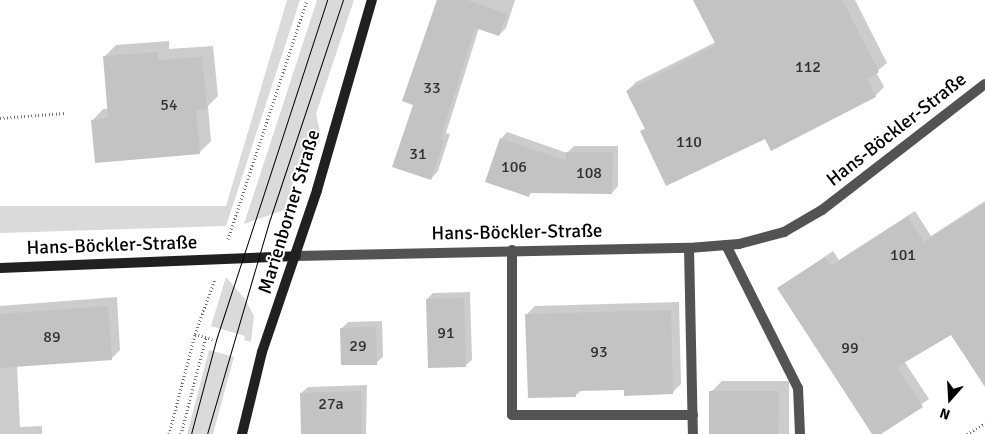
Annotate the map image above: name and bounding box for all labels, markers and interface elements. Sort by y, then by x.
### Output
house number: 112 [795,57,821,77]
street label: Hans-Böckler-Straße [823,68,971,192]
house number: 33 [423,78,441,98]
house number: 54 [160,95,178,115]
street label: Marienborner Straße [254,127,326,297]
house number: 110 [676,132,702,152]
house number: 31 [409,144,427,164]
house number: 106 [501,157,527,177]
house number: 108 [576,163,602,183]
street label: Hans-Böckler-Straße [431,220,603,246]
street label: Hans-Böckler-Straße [26,232,198,260]
house number: 101 [890,245,916,265]
house number: 91 [437,323,455,343]
house number: 89 [43,327,61,347]
house number: 29 [349,336,367,356]
house number: 99 [841,338,859,358]
house number: 93 [590,342,608,362]
north arrow [925,374,975,424]
house number: 27a [318,394,344,414]
text: N [938,404,952,423]

